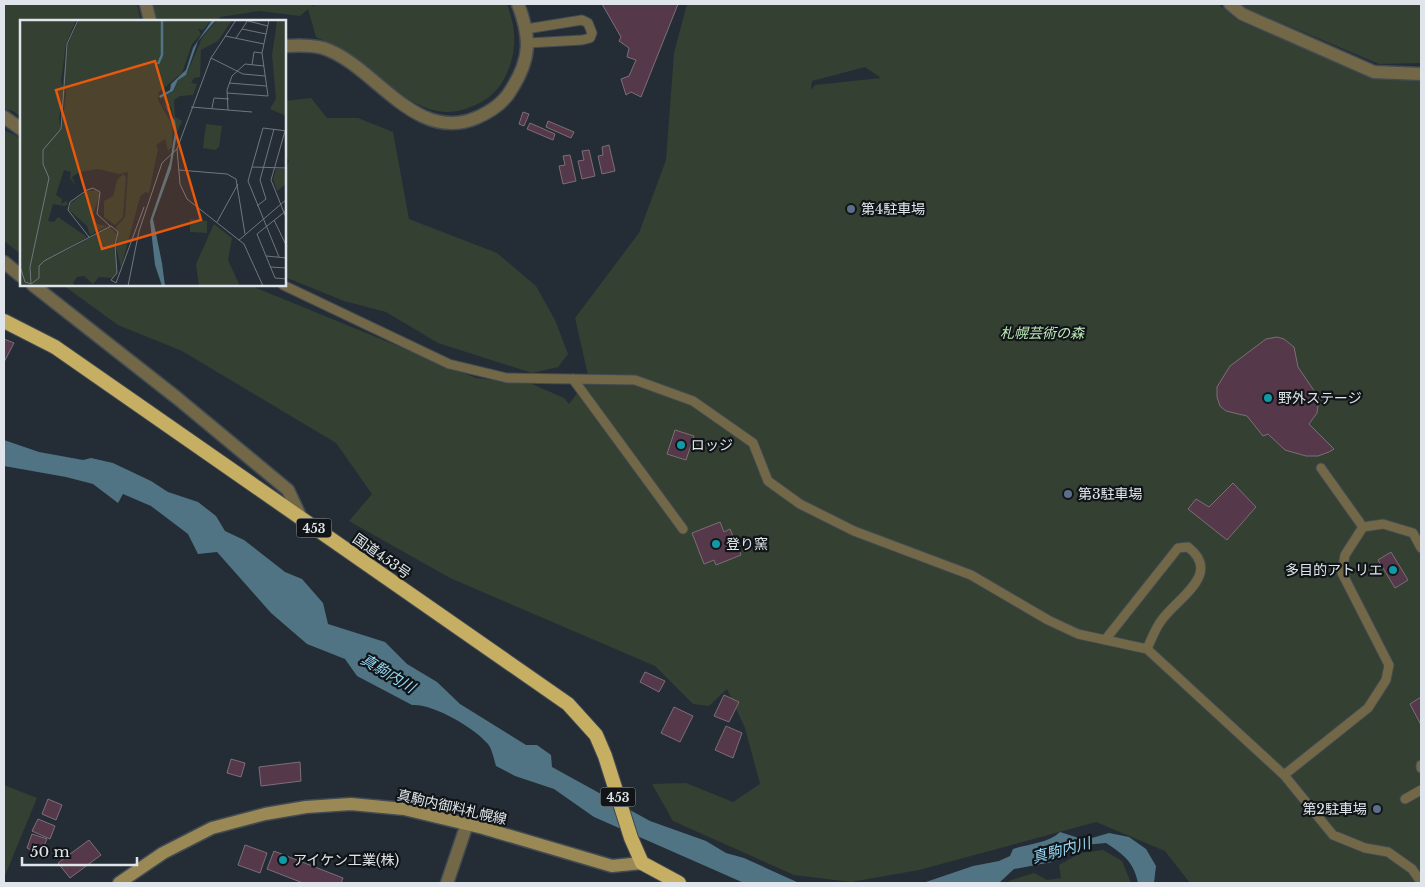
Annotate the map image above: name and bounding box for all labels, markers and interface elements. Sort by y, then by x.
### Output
inset map [20,20,286,286]
place label: 第4駐車場 [861,200,925,218]
marker: 第4駐車場 [845,203,857,215]
park label: 札幌芸術の森 [1000,324,1086,342]
place label: 野外ステージ [1278,389,1362,407]
marker: 野外ステージ [1262,392,1274,404]
place label: ロッジ [691,436,733,454]
marker: ロッジ [675,439,687,451]
place label: 第3駐車場 [1078,485,1143,503]
marker: 第3駐車場 [1062,488,1074,500]
road number: 453 [296,518,332,538]
street label: 国道453号 [349,529,415,583]
place label: 登り窯 [726,535,768,553]
marker: 登り窯 [710,538,722,550]
place label: 多目的アトリエ [1285,561,1383,579]
marker: 多目的アトリエ [1387,564,1399,576]
water label: 真駒内川 [357,649,420,698]
street label: 真駒内御料札幌線 [395,786,509,828]
road number: 453 [600,788,636,806]
place label: 第2駐車場 [1302,800,1367,818]
marker: 第2駐車場 [1371,803,1383,815]
water label: 真駒内川 [1030,833,1094,867]
scale bar [22,834,138,866]
text: 50 m [30,842,70,861]
place label: アイケン工業(株) [293,851,399,869]
marker: アイケン工業(株) [277,854,289,866]

